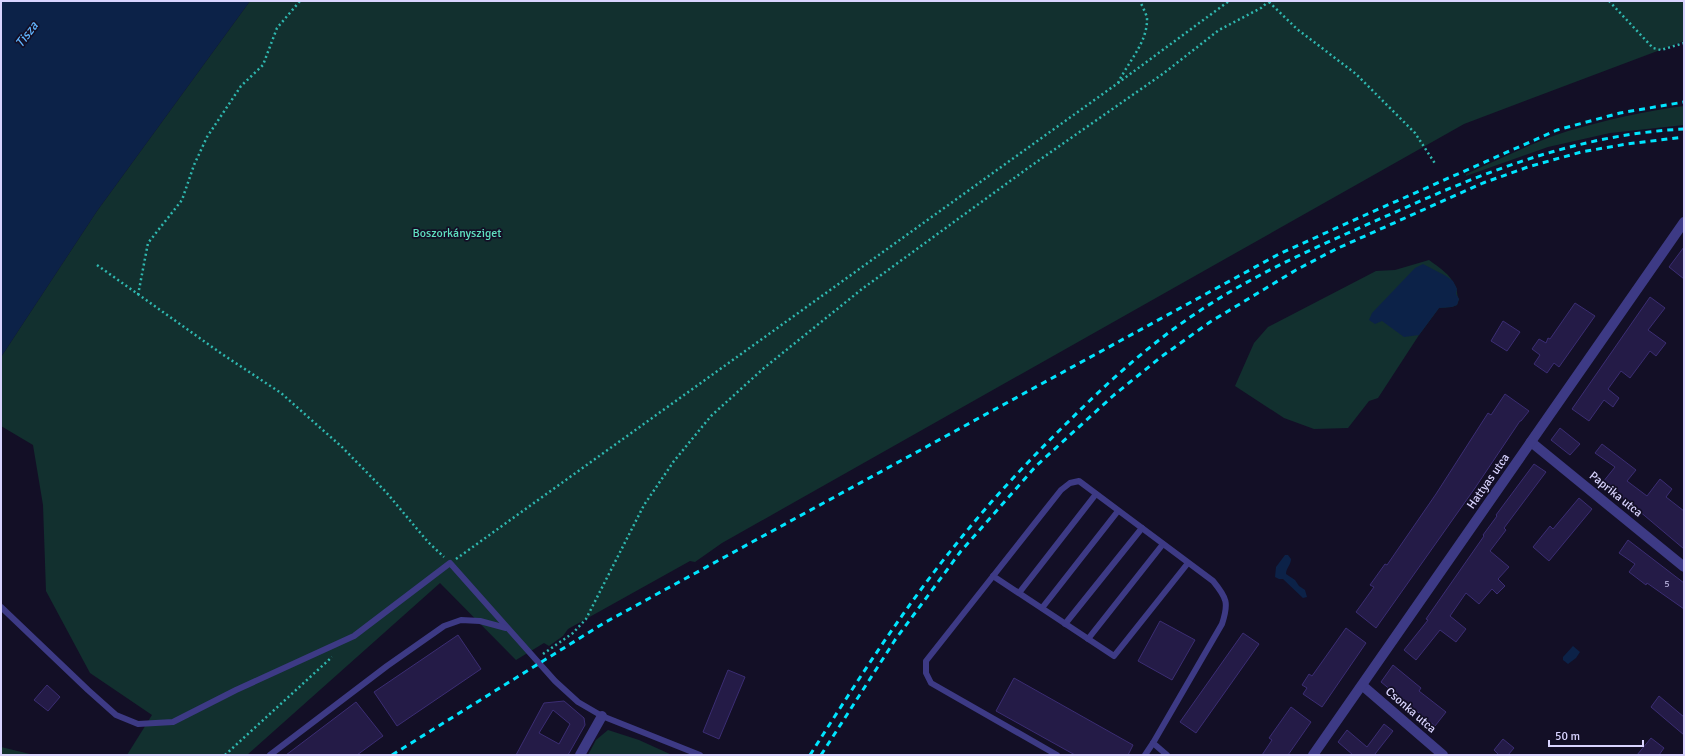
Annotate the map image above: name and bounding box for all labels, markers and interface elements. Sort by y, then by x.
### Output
water label: Tisza [12,18,42,51]
park label: Boszorkánysziget [412,226,502,241]
street label: Hattyas utca [1464,451,1513,512]
street label: Paprika utca [1586,468,1645,520]
house number: 5 [1664,578,1670,590]
street label: Csonka utca [1382,684,1439,737]
scale bar [1549,722,1643,748]
text: 50 m [1555,729,1580,744]

